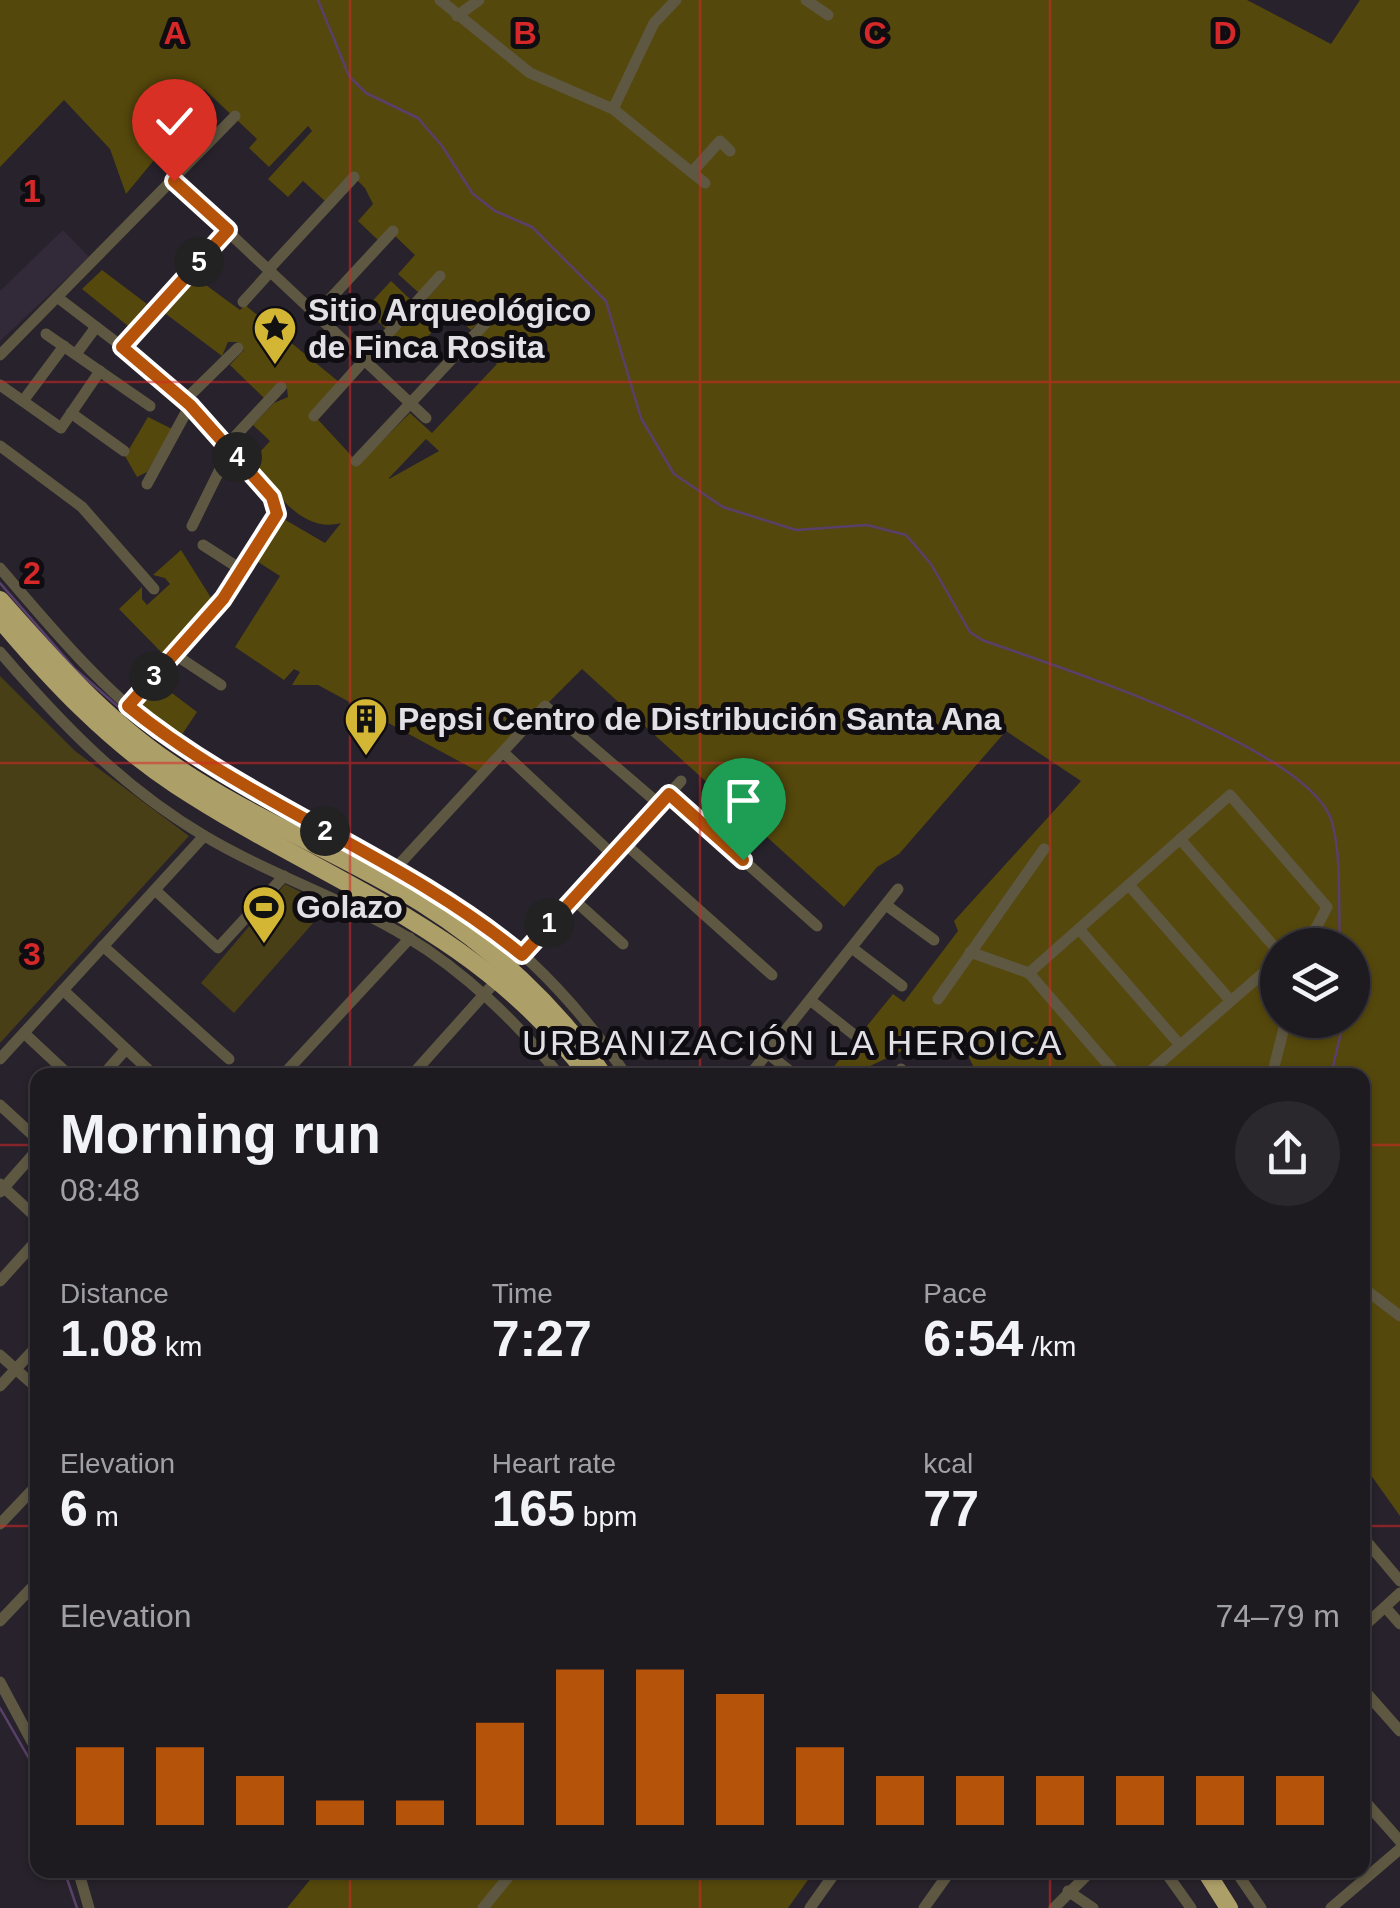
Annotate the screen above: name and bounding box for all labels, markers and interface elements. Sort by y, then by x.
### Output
text: A [163,15,187,51]
text: B [513,15,537,51]
text: C [863,15,887,51]
text: D [1213,15,1237,51]
pin [132,79,217,182]
icon: check [147,94,202,149]
text: 1 [23,173,41,209]
pin: 5 [174,237,224,287]
text: 5 [191,246,207,277]
place label: Sitio Arqueológico de Finca Rosita [308,292,591,365]
place icon: Sitio Arqueológico de Finca Rosita [252,305,298,366]
pin: 4 [212,432,262,482]
text: 4 [229,441,245,472]
text: 2 [23,555,41,591]
pin: 3 [129,651,179,701]
text: 3 [146,660,162,691]
building icon: Pepsi Centro de Distribución Santa Ana [343,696,389,757]
place label: Pepsi Centro de Distribución Santa Ana [398,701,1002,737]
pin [701,758,786,861]
icon: arrive [716,773,771,828]
pin: 2 [300,806,350,856]
text: 2 [317,815,333,846]
sports icon: Golazo [241,884,287,945]
place label: Golazo [296,889,403,925]
pin: 1 [524,898,574,948]
text: 1 [541,907,557,938]
map controls [1260,928,1370,1038]
button: layers [1260,928,1370,1038]
text: 3 [23,936,41,972]
district label: URBANIZACIÓN LA HEROICA [522,1023,1064,1062]
button: share [1235,1101,1340,1206]
text: Morning run [60,1103,381,1165]
text: 08:48 [60,1172,140,1208]
text: Distance [60,1278,169,1309]
text: Time [492,1278,553,1309]
text: Pace [923,1278,987,1309]
text: 1.08 [60,1311,157,1367]
text: 7:27 [492,1311,592,1367]
text: 6:54 [923,1311,1023,1367]
text: km [157,1331,202,1362]
text: /km [1023,1331,1076,1362]
text: Elevation [60,1448,175,1479]
text: Heart rate [492,1448,616,1479]
text: kcal [923,1448,973,1479]
text: 6 [60,1481,88,1537]
text: 165 [492,1481,575,1537]
text: 77 [923,1481,979,1537]
text: m [88,1501,119,1532]
text: bpm [575,1501,637,1532]
text: Elevation [60,1598,192,1634]
text: 74–79 m [1215,1598,1340,1634]

